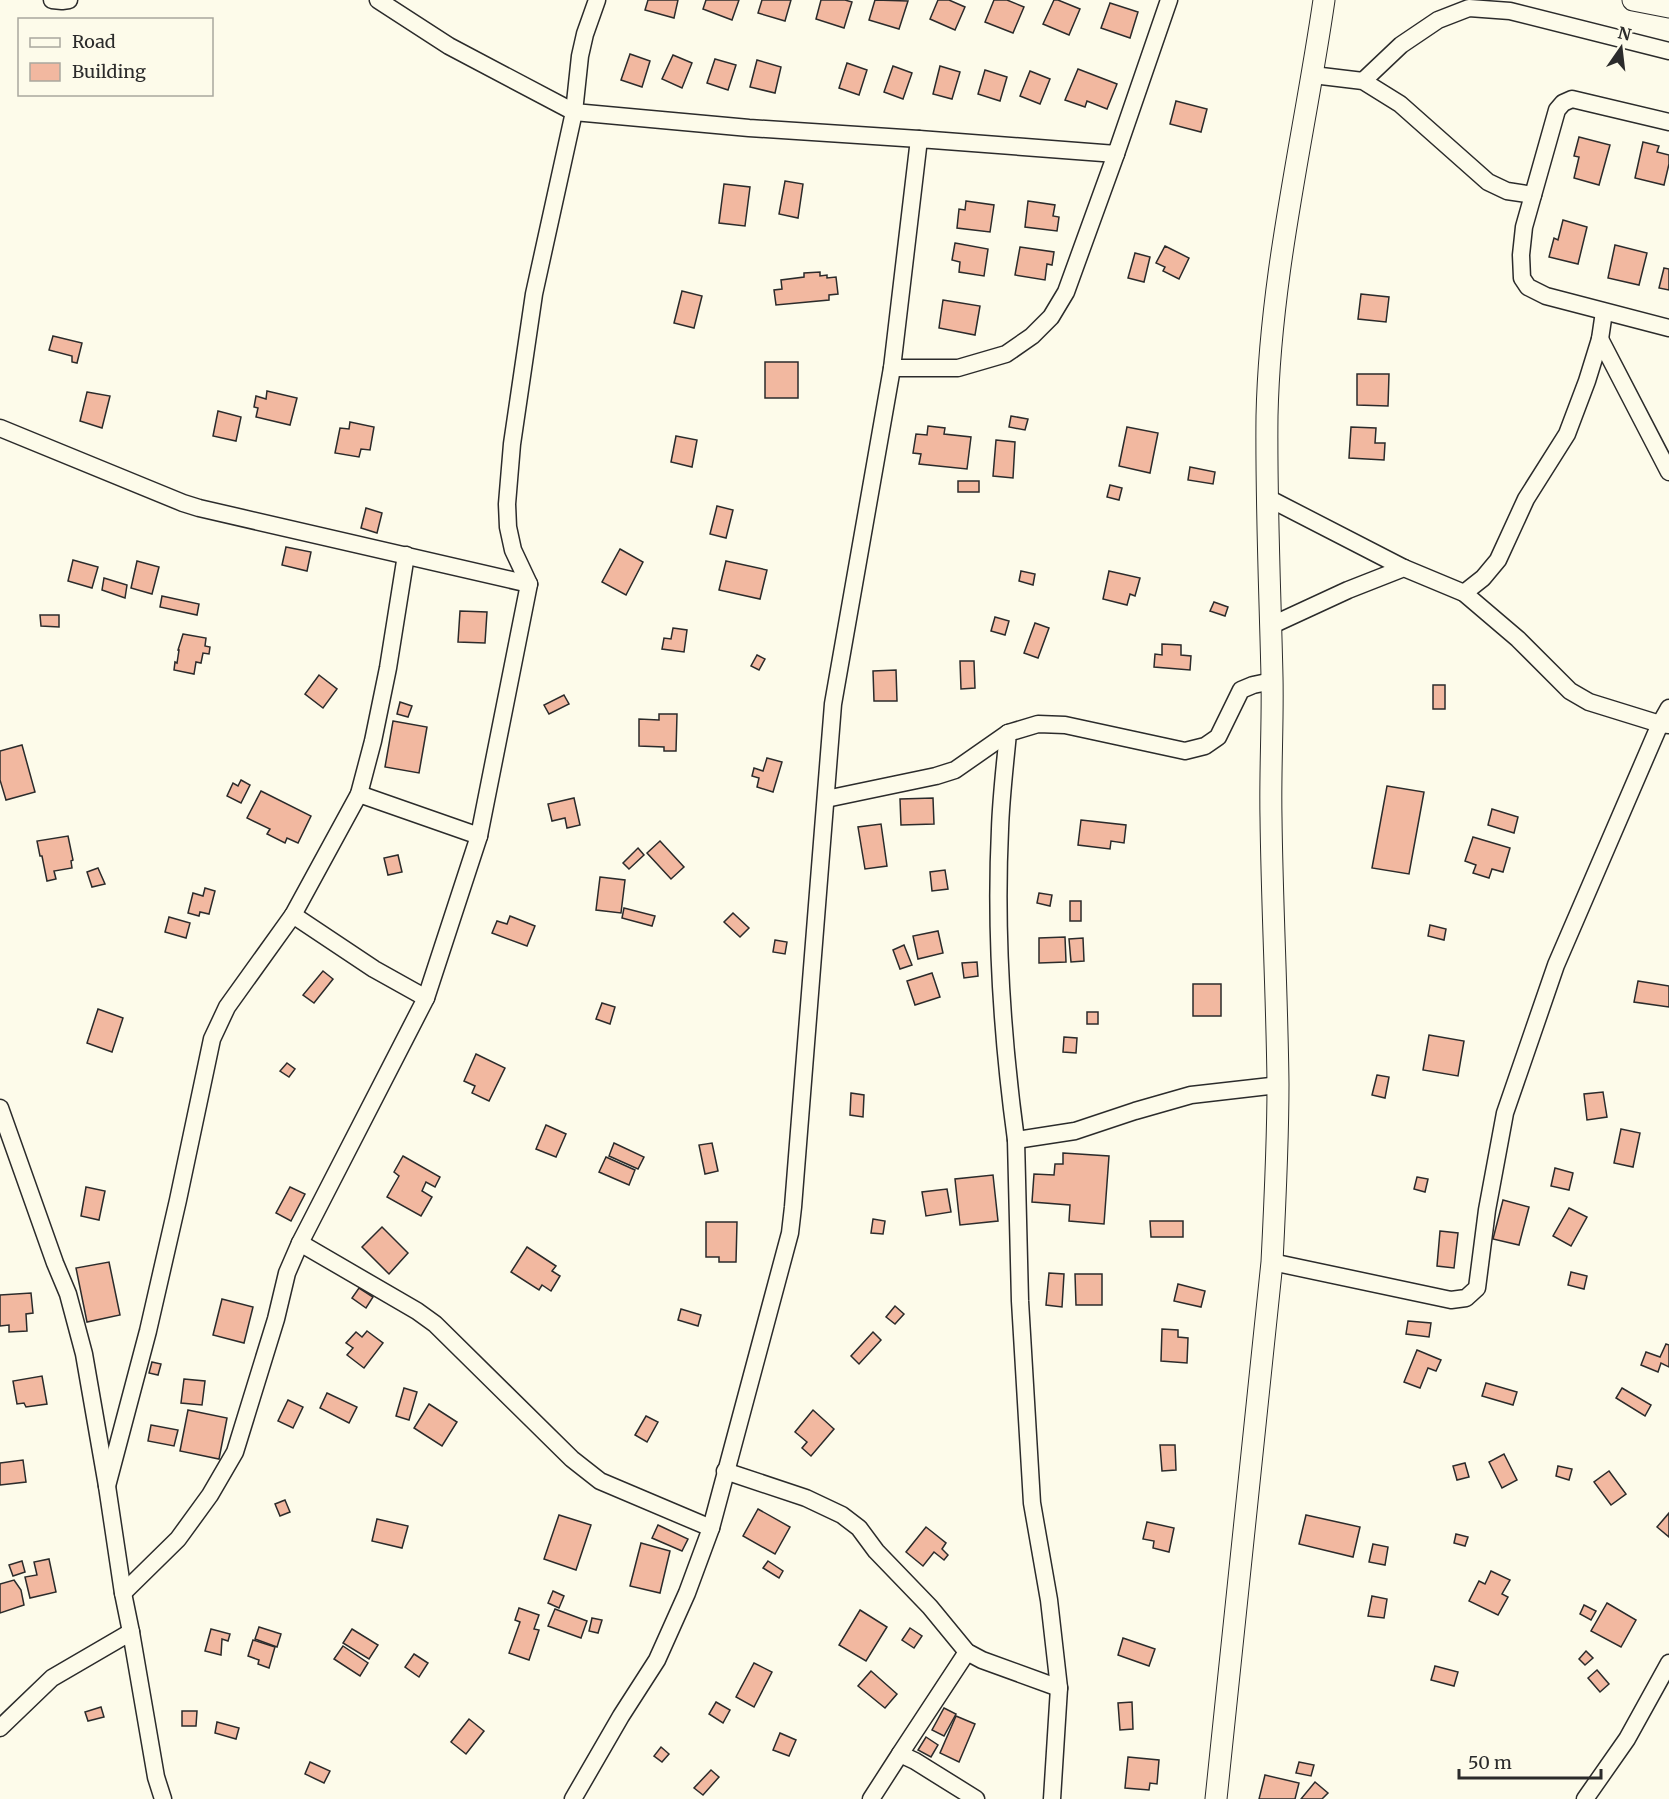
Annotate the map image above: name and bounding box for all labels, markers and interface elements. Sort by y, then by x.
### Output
legend [18,18,213,96]
north arrow [1591,18,1651,78]
text: N [1616,22,1634,45]
text: Road [72,30,116,53]
text: Building [72,60,146,83]
scale bar [1459,1742,1602,1780]
text: 50 m [1468,1751,1512,1774]

